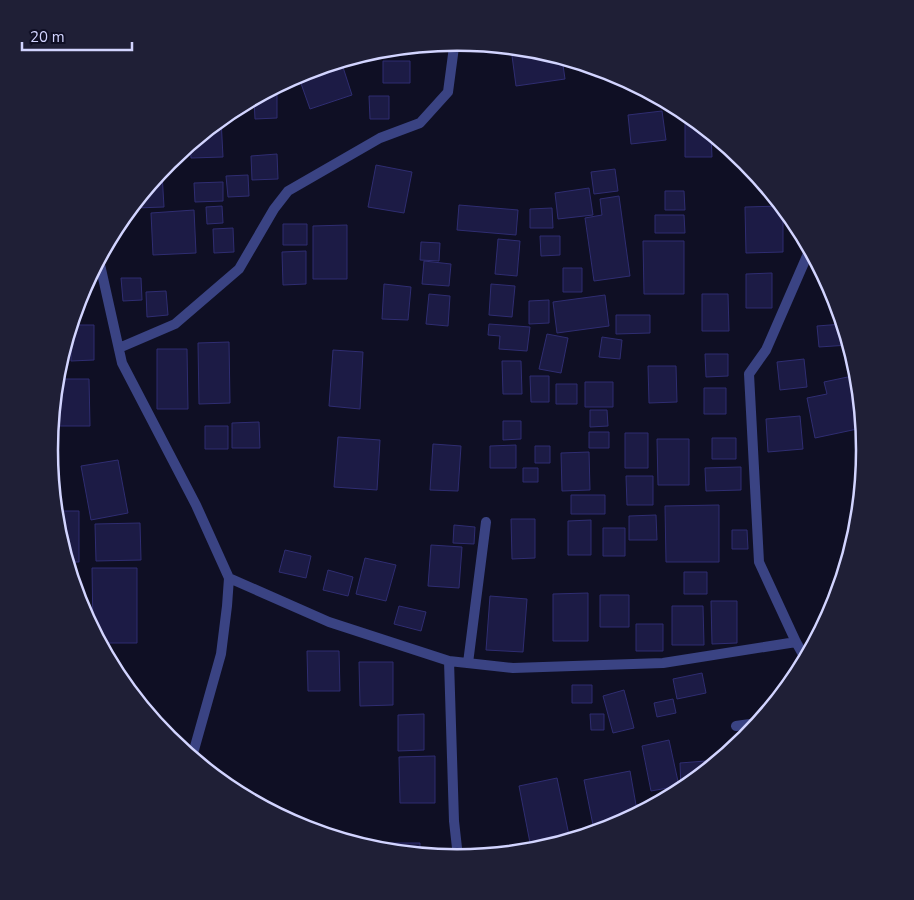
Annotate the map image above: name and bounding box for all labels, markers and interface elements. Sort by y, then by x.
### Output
scale bar [22,20,132,52]
text: 20 m [30,27,65,47]

